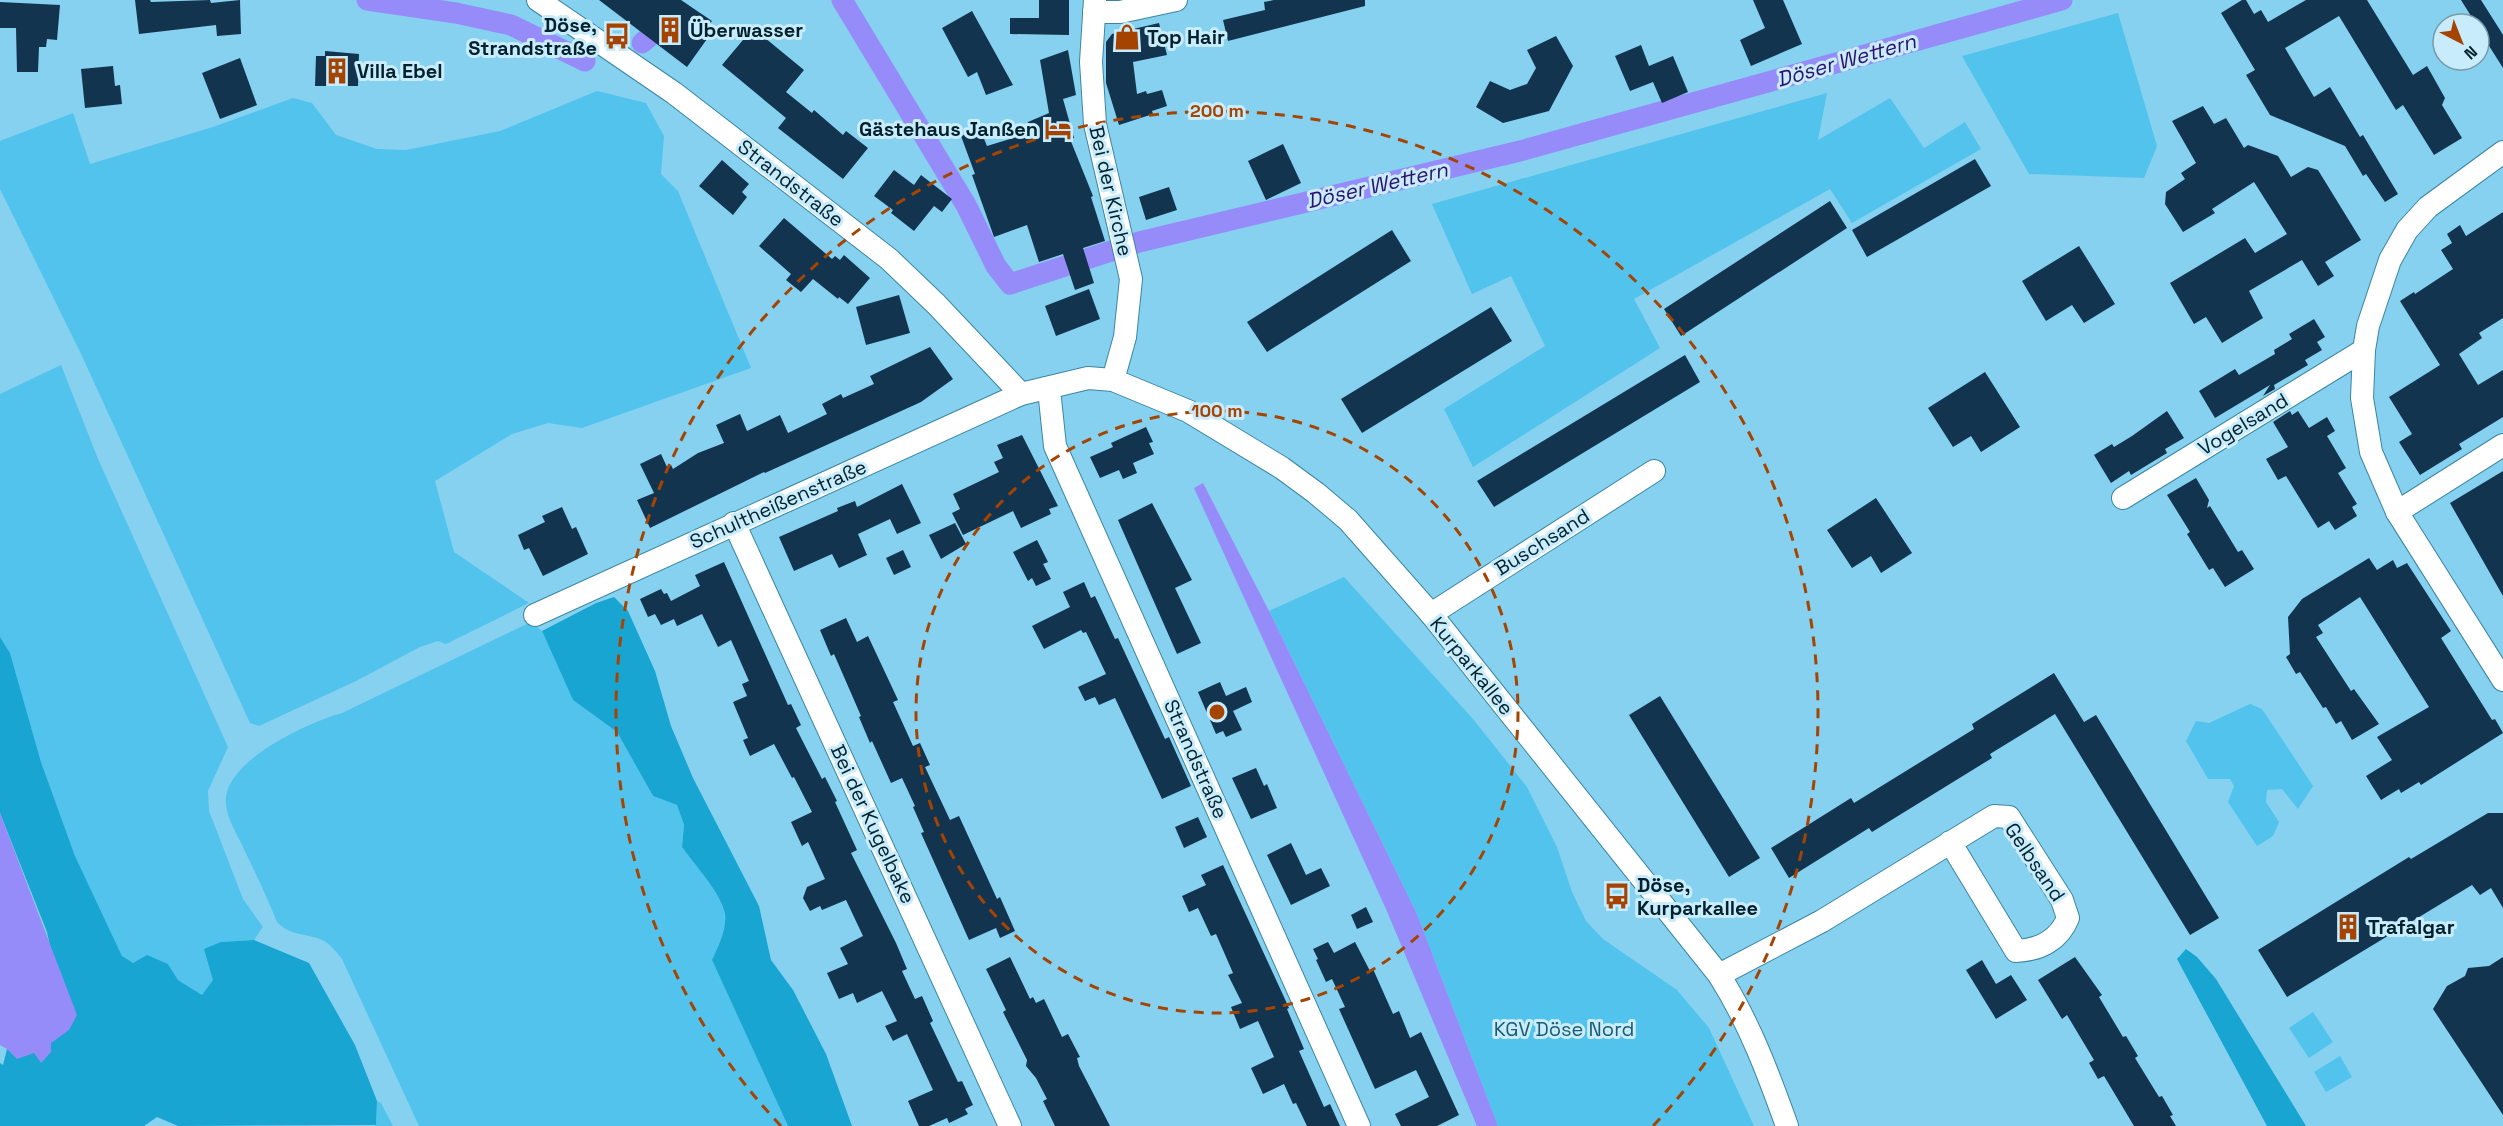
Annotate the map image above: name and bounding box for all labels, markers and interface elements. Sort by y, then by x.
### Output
place label: Döse, Strandstraße [468,12,597,61]
north arrow [2431,12,2491,72]
building icon: Überwasser [655,15,685,45]
place label: Überwasser [690,17,803,43]
bus stop icon: Döse, Strandstraße [602,21,632,51]
shop icon: Top Hair [1112,22,1142,52]
place label: Top Hair [1147,24,1225,50]
water label: Döser Wettern [1773,27,1920,93]
text: N [2460,41,2482,64]
building icon: Villa Ebel [322,56,352,86]
place label: Villa Ebel [357,58,443,84]
text: 200 m [1190,99,1244,122]
hotel icon: Gästehaus Janßen [1043,114,1073,144]
place label: Gästehaus Janßen [859,116,1038,142]
street label: Bei der Kirche [1083,123,1139,259]
street label: Strandstraße [733,133,849,233]
water label: Döser Wettern [1304,155,1451,214]
street label: Vogelsand [2193,387,2293,461]
text: 100 m [1191,399,1243,422]
street label: Schultheißenstraße [685,453,871,555]
street label: Buschsand [1490,503,1594,581]
street label: Kurparkallee [1424,611,1520,721]
street label: Strandstraße [1158,695,1234,823]
centre of rings [1207,702,1227,722]
street label: Bei der Kugelbake [825,740,921,908]
street label: Gelbsand [1999,817,2071,907]
place label: Döse, Kurparkallee [1637,872,1758,921]
bus stop icon: Döse, Kurparkallee [1602,881,1632,911]
building icon: Trafalgar [2333,912,2363,942]
place label: Trafalgar [2368,914,2455,940]
park label: KGV Döse Nord [1494,1016,1634,1042]

